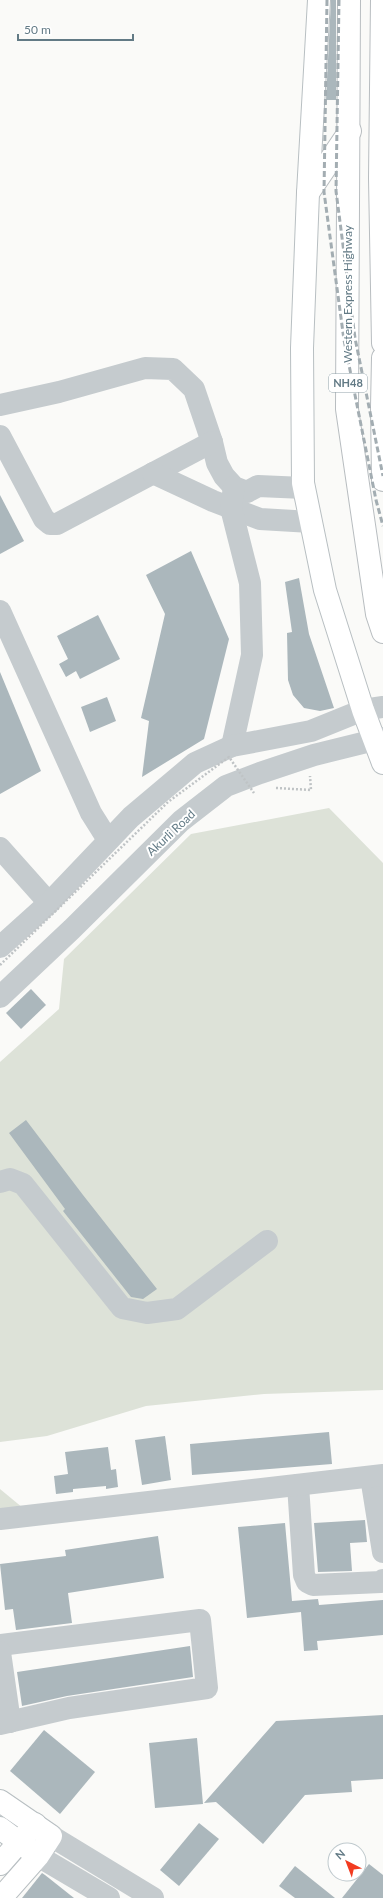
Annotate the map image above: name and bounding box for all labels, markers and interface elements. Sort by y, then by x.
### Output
scale bar [18,16,133,42]
text: 50 m [24,22,51,37]
street label: Western Express Highway [340,224,355,363]
road number: NH48 [329,374,367,392]
street label: Akurli Road [143,806,198,859]
north arrow [327,1842,367,1882]
text: N [332,1847,347,1862]

